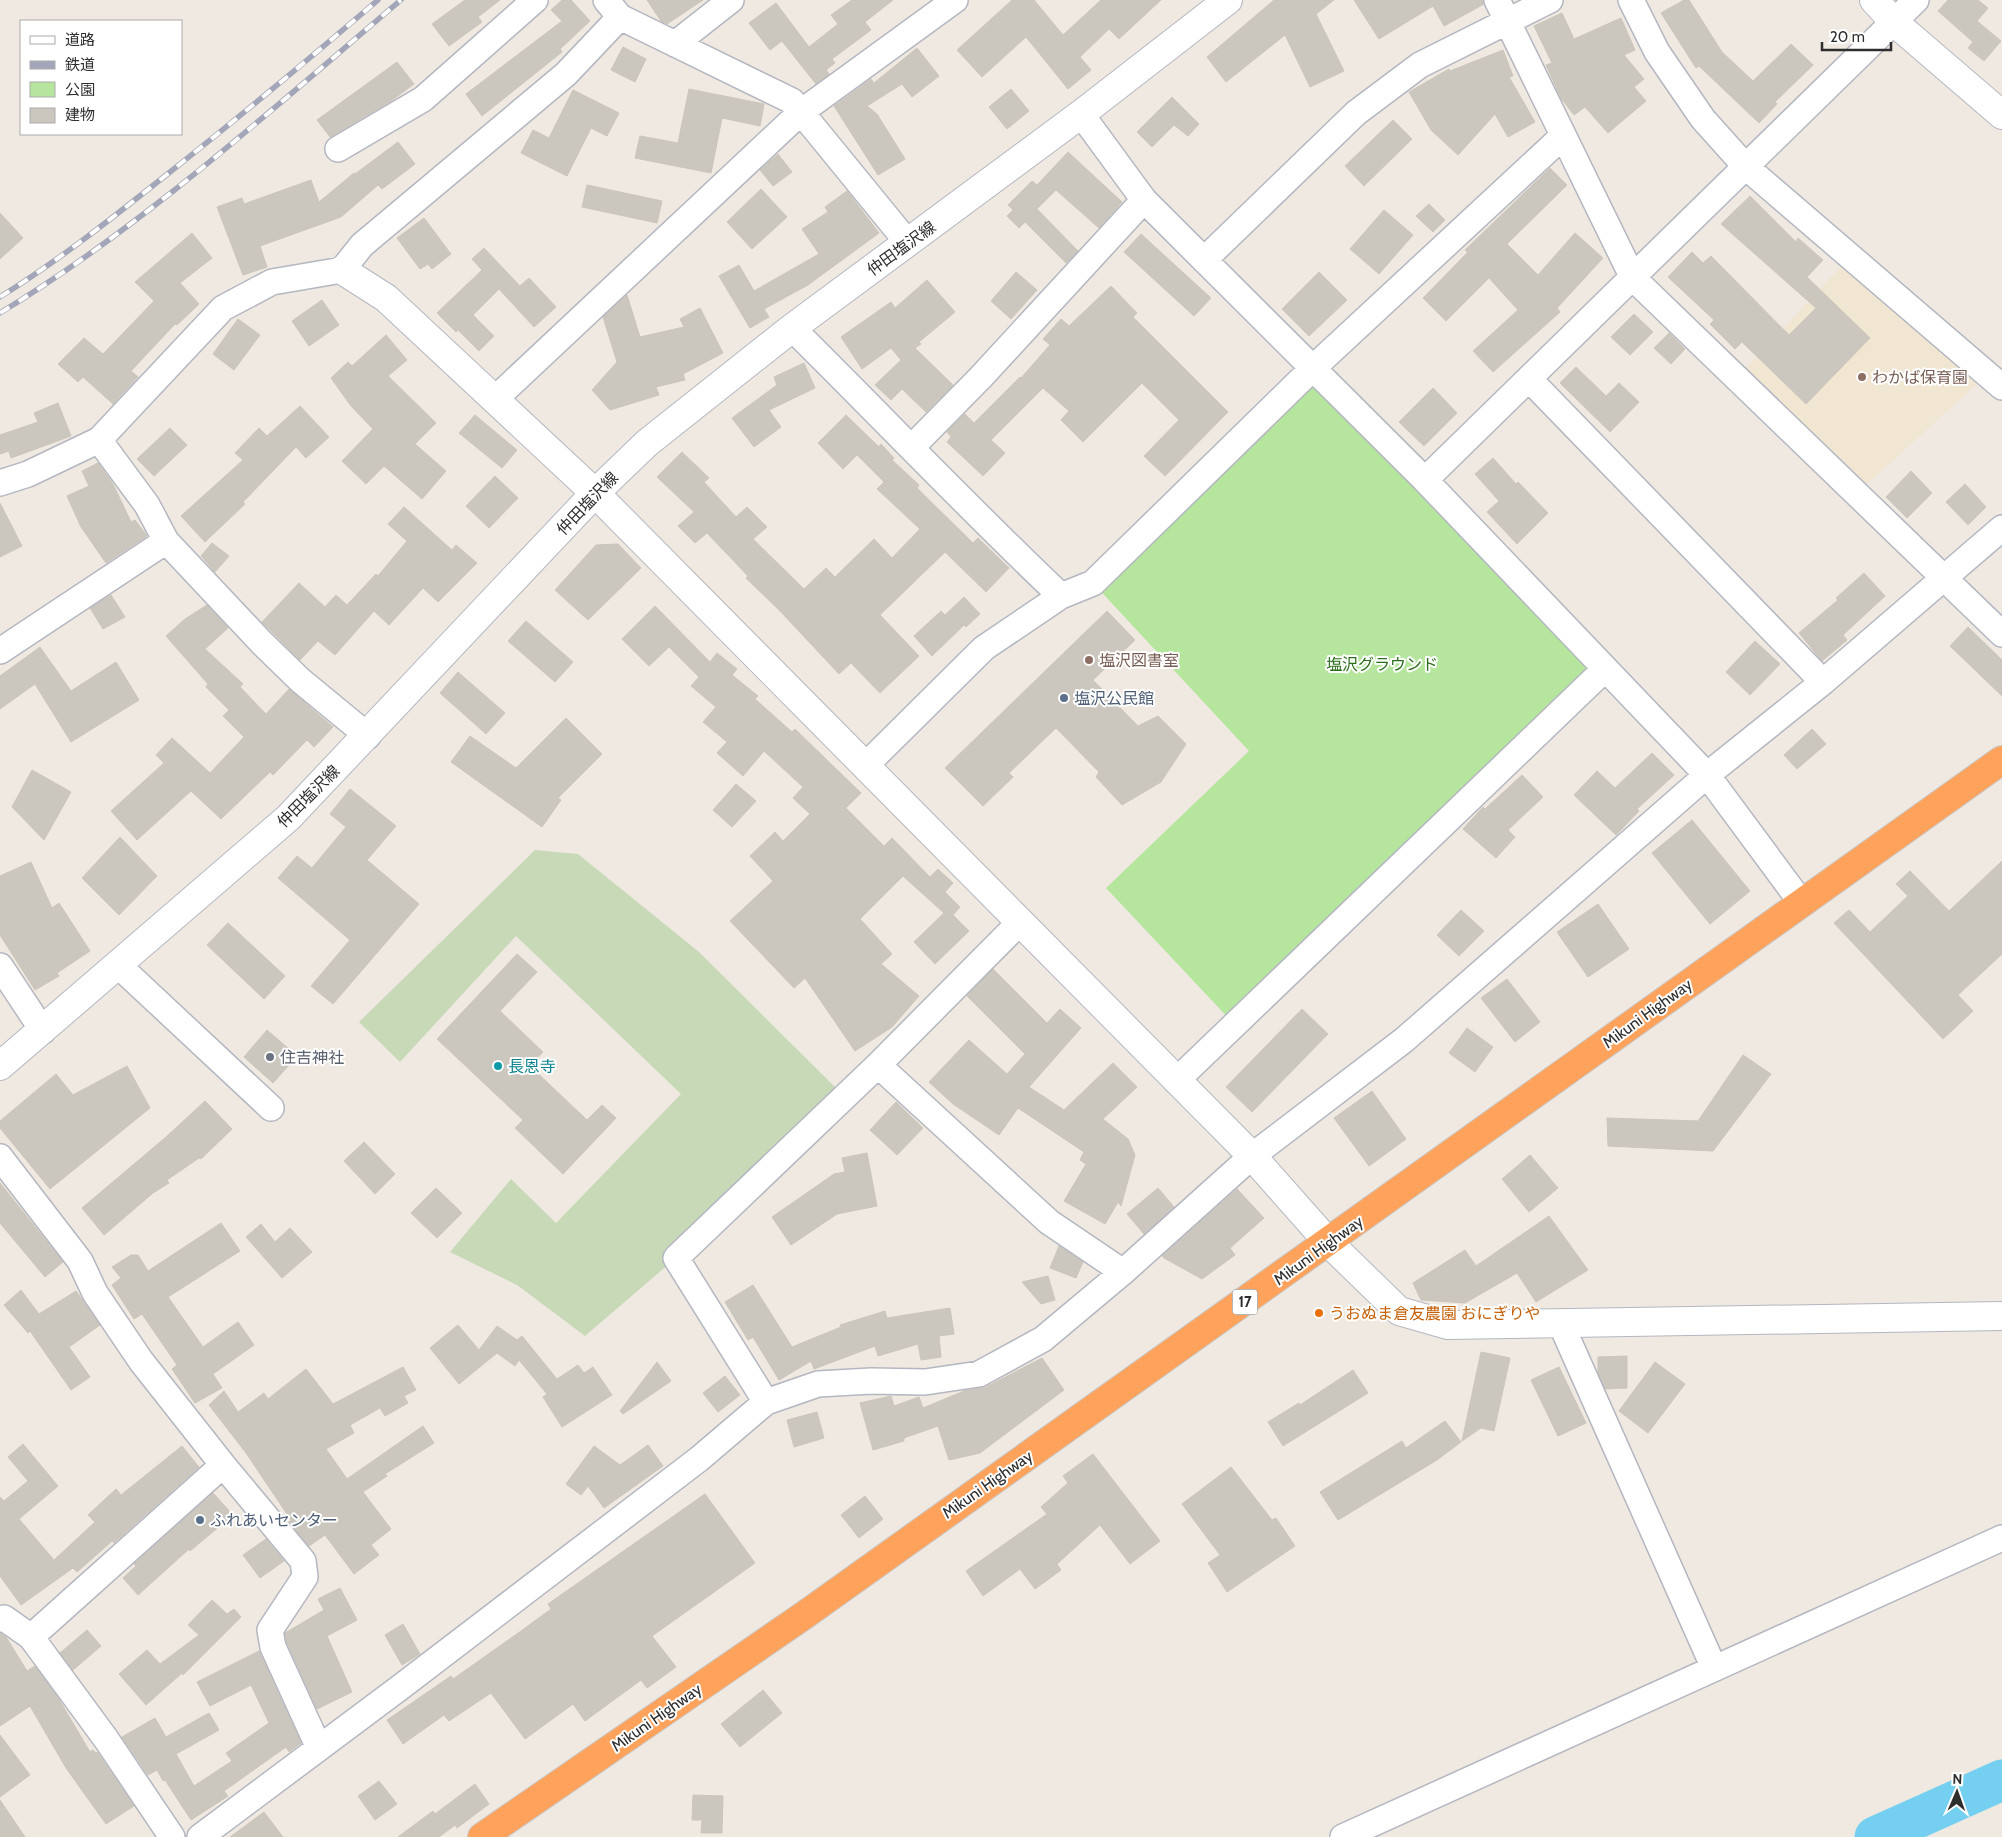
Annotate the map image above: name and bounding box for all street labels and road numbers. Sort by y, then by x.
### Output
street label: 仲田塩沢線 [863,217,939,280]
street label: 仲田塩沢線 [553,468,622,539]
street label: 仲田塩沢線 [273,761,343,831]
street label: Mikuni Highway [1599,975,1696,1052]
street label: Mikuni Highway [1270,1212,1367,1289]
road number: 17 [1232,1290,1258,1314]
street label: Mikuni Highway [939,1446,1036,1523]
street label: Mikuni Highway [608,1679,705,1756]

